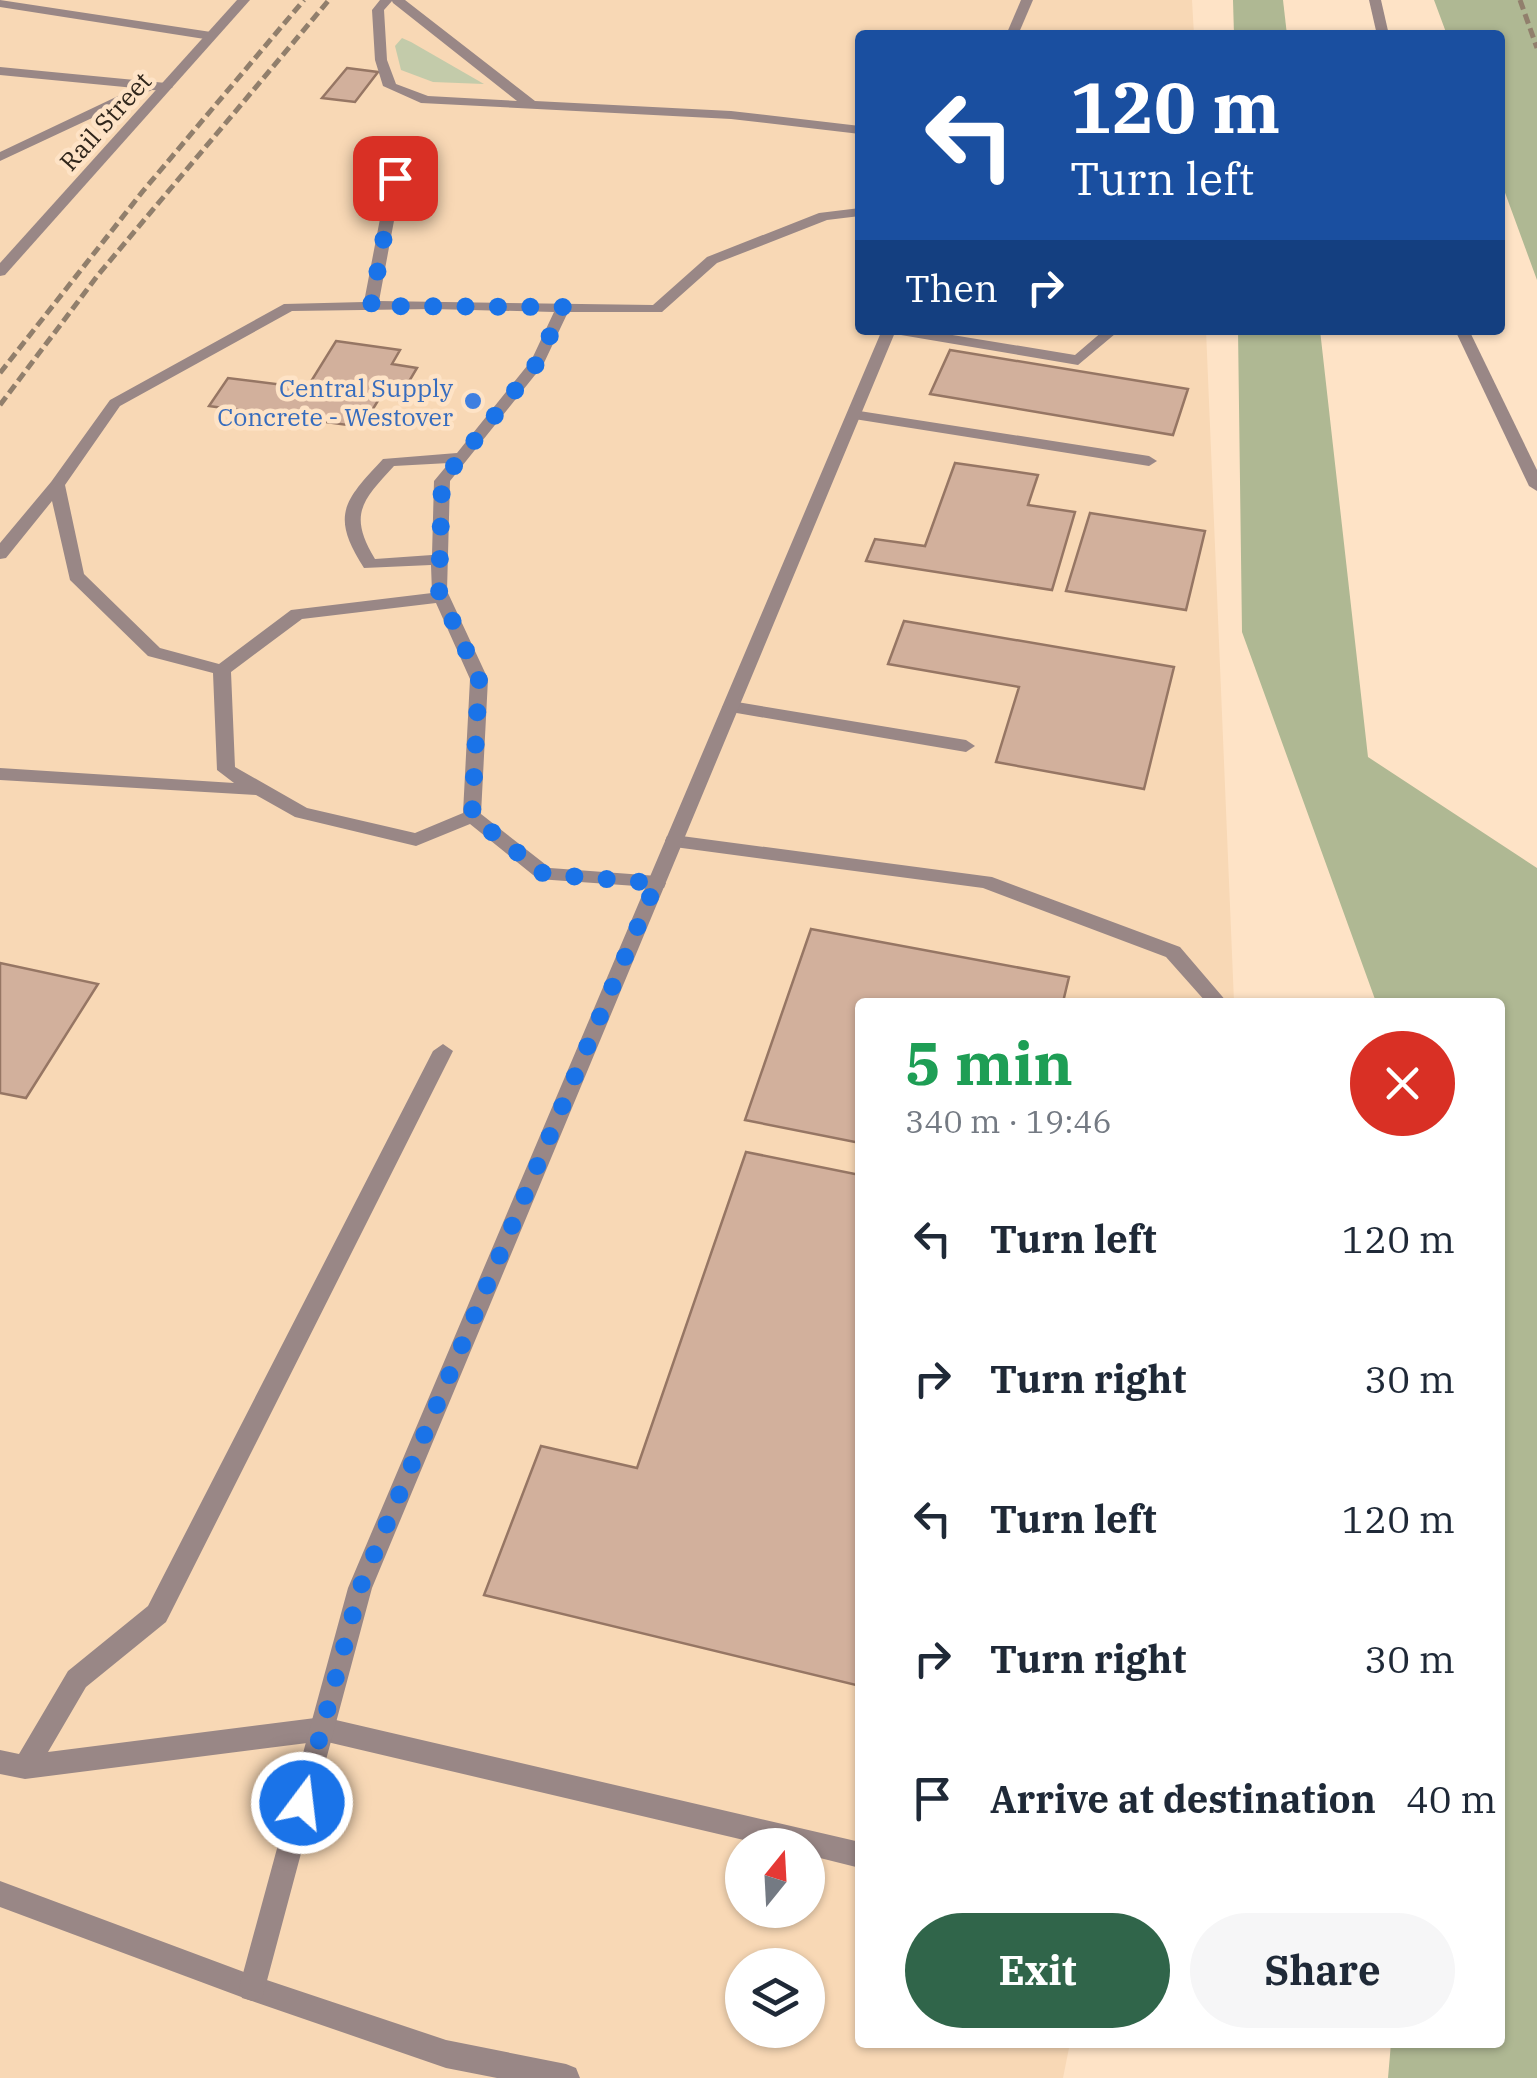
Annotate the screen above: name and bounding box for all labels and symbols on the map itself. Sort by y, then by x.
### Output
street label: Rail Street [52,65,158,177]
pin [353,136,438,221]
place label: Central Supply Concrete - Westover [217,371,454,433]
marker: Central Supply Concrete - Westover [462,390,484,412]
position arrow [250,1751,354,1855]
north arrow [725,1828,825,1928]

